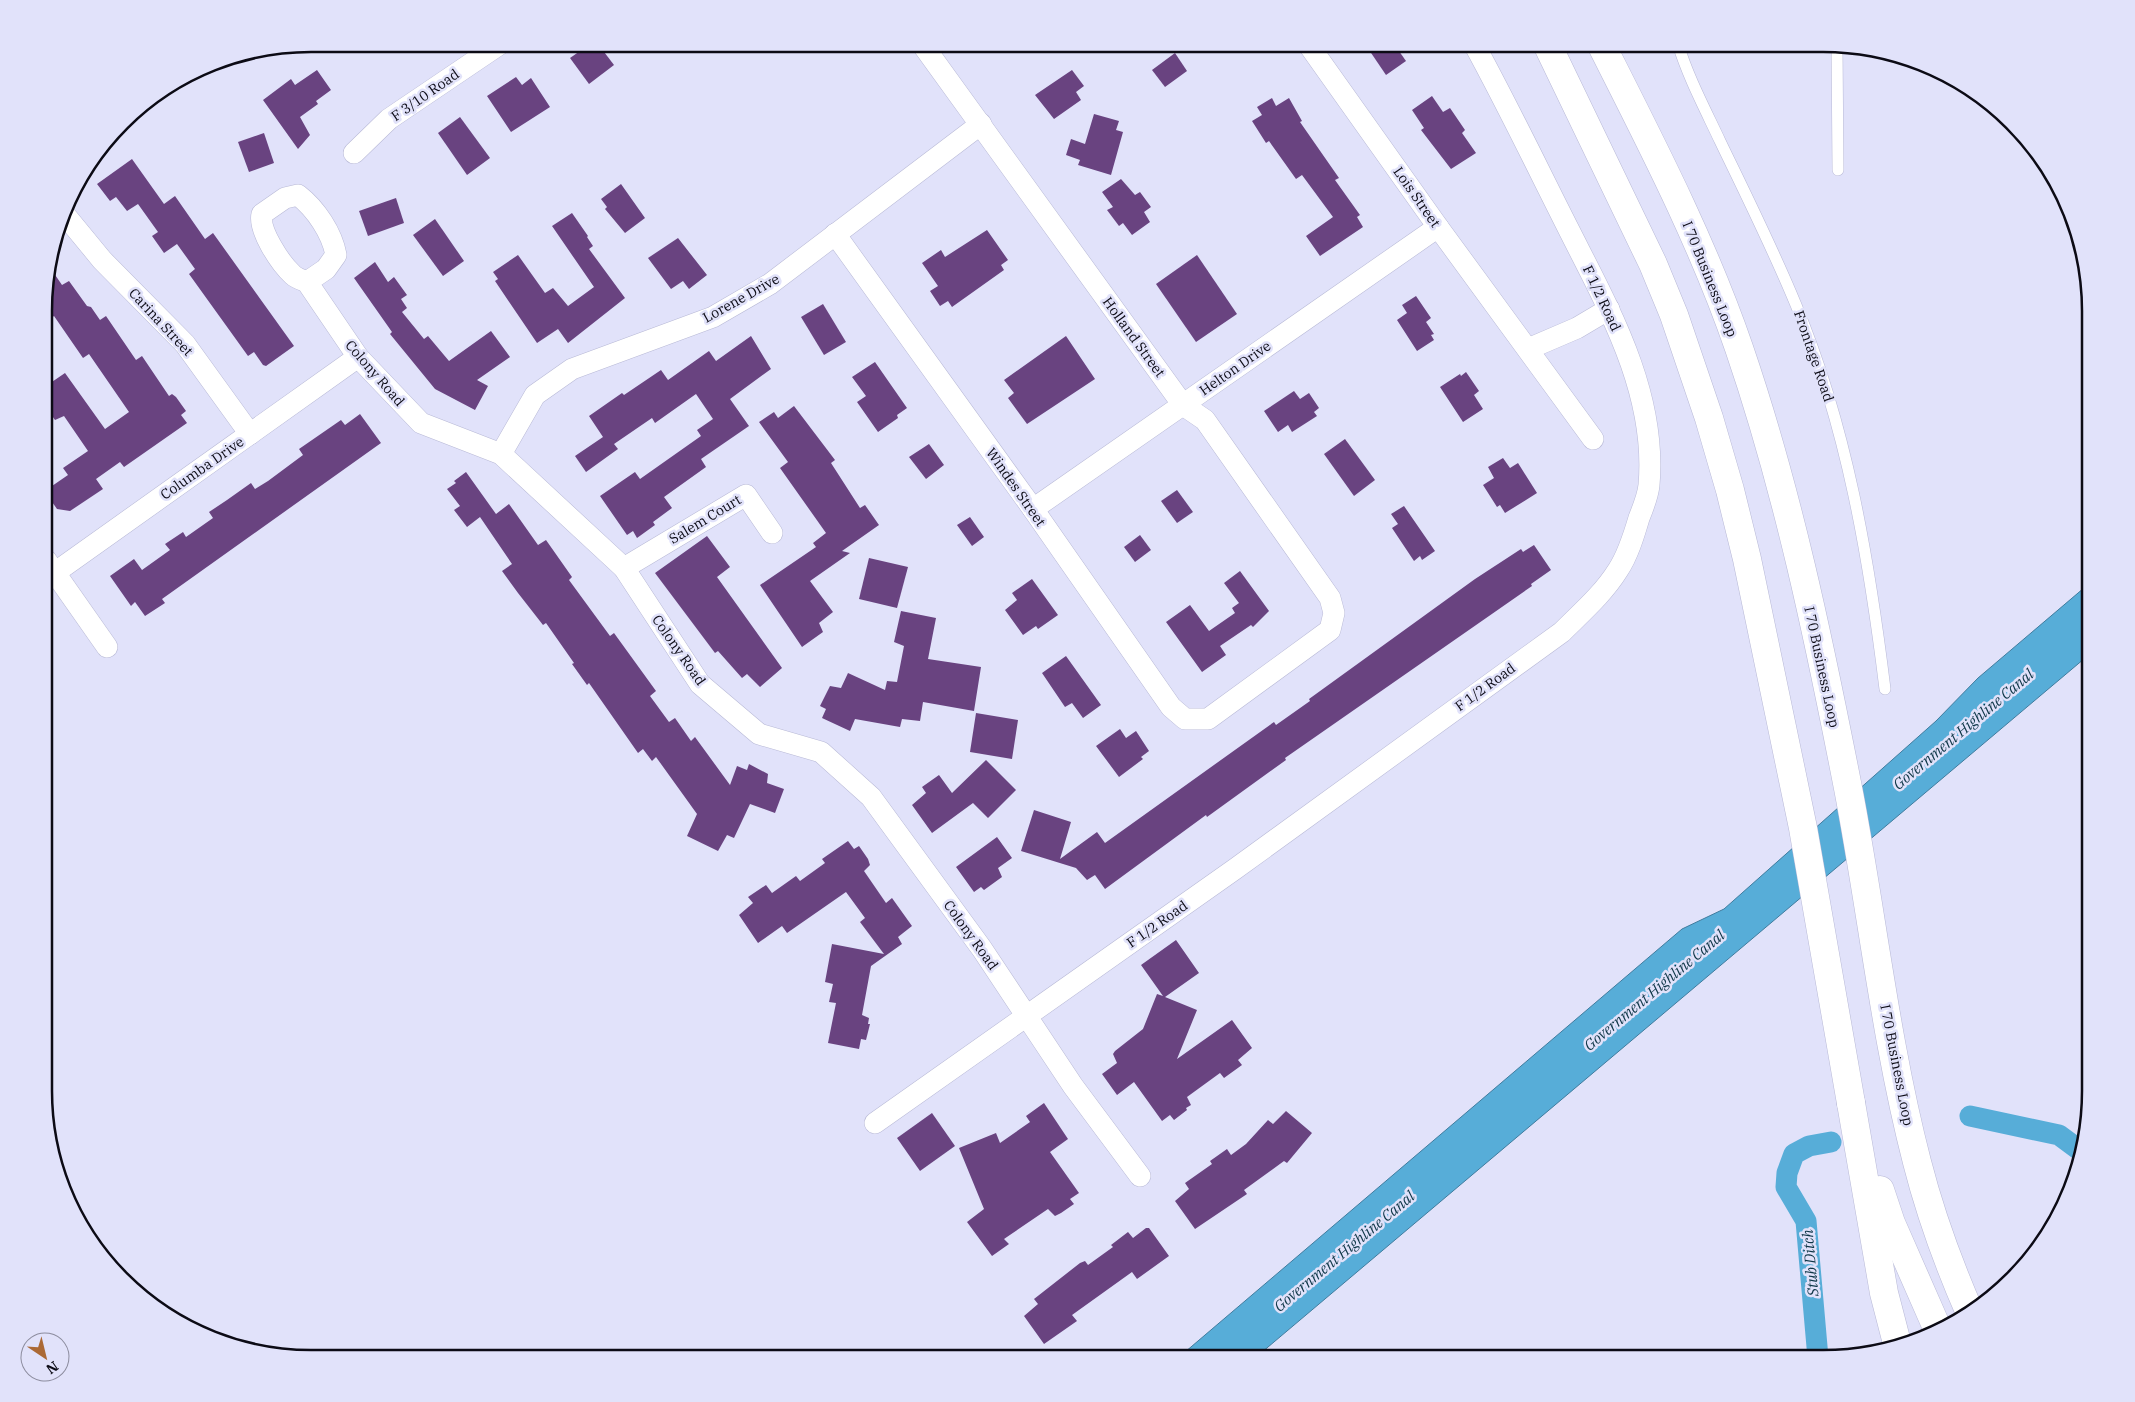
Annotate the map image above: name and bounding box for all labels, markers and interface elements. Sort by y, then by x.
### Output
street label: F 3/10 Road [387,65,463,125]
street label: Lois Street [1390,163,1444,231]
street label: I 70 Business Loop [1679,218,1741,340]
street label: F 1/2 Road [1579,262,1625,334]
street label: Lorene Drive [699,270,783,326]
street label: Carina Street [125,284,197,360]
street label: Holland Street [1099,293,1169,381]
street label: Frontage Road [1790,308,1838,405]
street label: Colony Road [341,336,409,410]
street label: Helton Drive [1196,337,1274,399]
street label: Columba Drive [157,433,247,503]
street label: Windes Street [982,444,1050,530]
street label: Salem Court [666,490,744,548]
street label: I 70 Business Loop [1800,605,1844,729]
street label: Colony Road [648,611,710,689]
street label: F 1/2 Road [1451,659,1519,715]
water label: Government Highline Canal [1889,664,2038,793]
street label: F 1/2 Road [1123,896,1191,952]
street label: Colony Road [940,897,1003,974]
water label: Government Highline Canal [1580,925,1729,1054]
street label: I 70 Business Loop [1876,1003,1918,1127]
water label: Government Highline Canal [1270,1186,1419,1315]
water label: Stub Ditch [1798,1228,1822,1298]
north arrow [20,1332,70,1382]
text: N [43,1357,62,1378]

